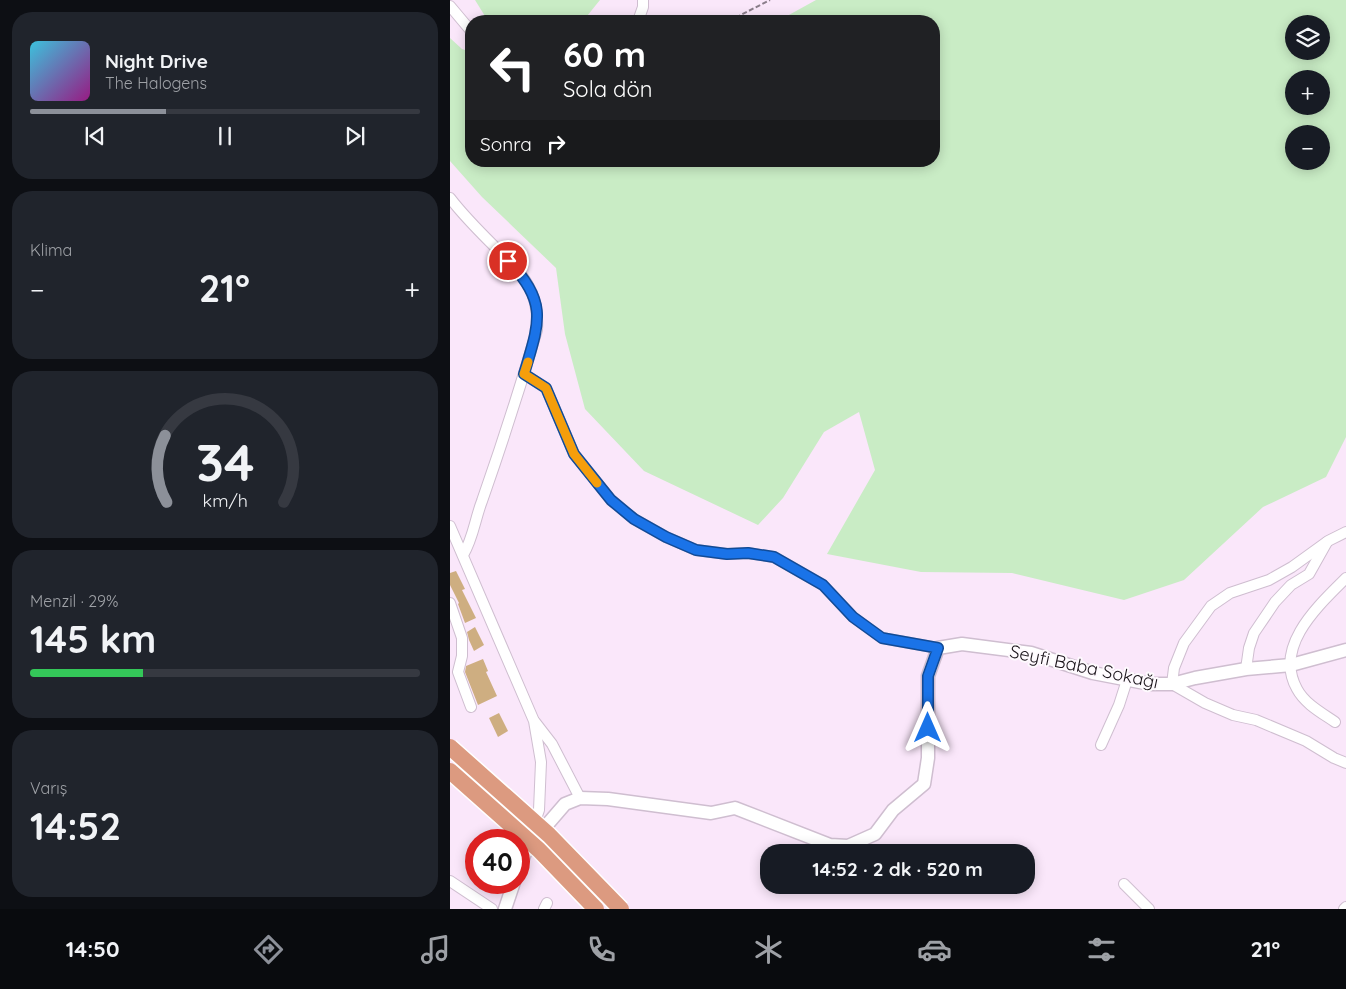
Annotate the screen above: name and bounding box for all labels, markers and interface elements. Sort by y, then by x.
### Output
map controls [1285,15,1330,170]
button: layers [1285,15,1330,60]
text: 60 m [563,32,646,76]
icon: left [480,35,545,100]
text: Night Drive [105,49,208,73]
button: + [1285,70,1330,115]
text: The Halogens [105,73,207,93]
text: Sola dön [563,75,652,103]
icon: previous [81,122,109,150]
icon: pause [211,122,239,150]
icon: next [341,122,369,150]
button: − [1285,125,1330,170]
icon: right [542,130,570,158]
text: Sonra [480,132,532,156]
text: Klima [30,240,72,260]
pin [487,240,529,282]
icon: arrive [494,247,522,275]
text: 21° [199,264,250,312]
text: − [30,272,45,307]
text: + [404,272,420,307]
text: 34 [196,429,254,494]
text: km/h [202,489,248,511]
text: Menzil · 29% [30,591,118,611]
text: 145 km [30,615,156,663]
street label: Seyfi Baba Sokağı [1008,640,1161,694]
position arrow [901,701,953,753]
text: Varış [30,778,67,798]
text: 14:52 [30,802,121,850]
speed limit sign: 40 [465,829,530,894]
text: 14:52 · 2 dk · 520 m [812,857,983,881]
icon: directions [251,932,286,967]
icon: music [418,932,453,967]
icon: phone [584,932,619,967]
icon: climate [751,932,786,967]
icon: car [917,932,952,967]
icon: filters [1084,932,1119,967]
text: 14:50 [66,935,119,963]
text: 21° [1250,935,1280,963]

